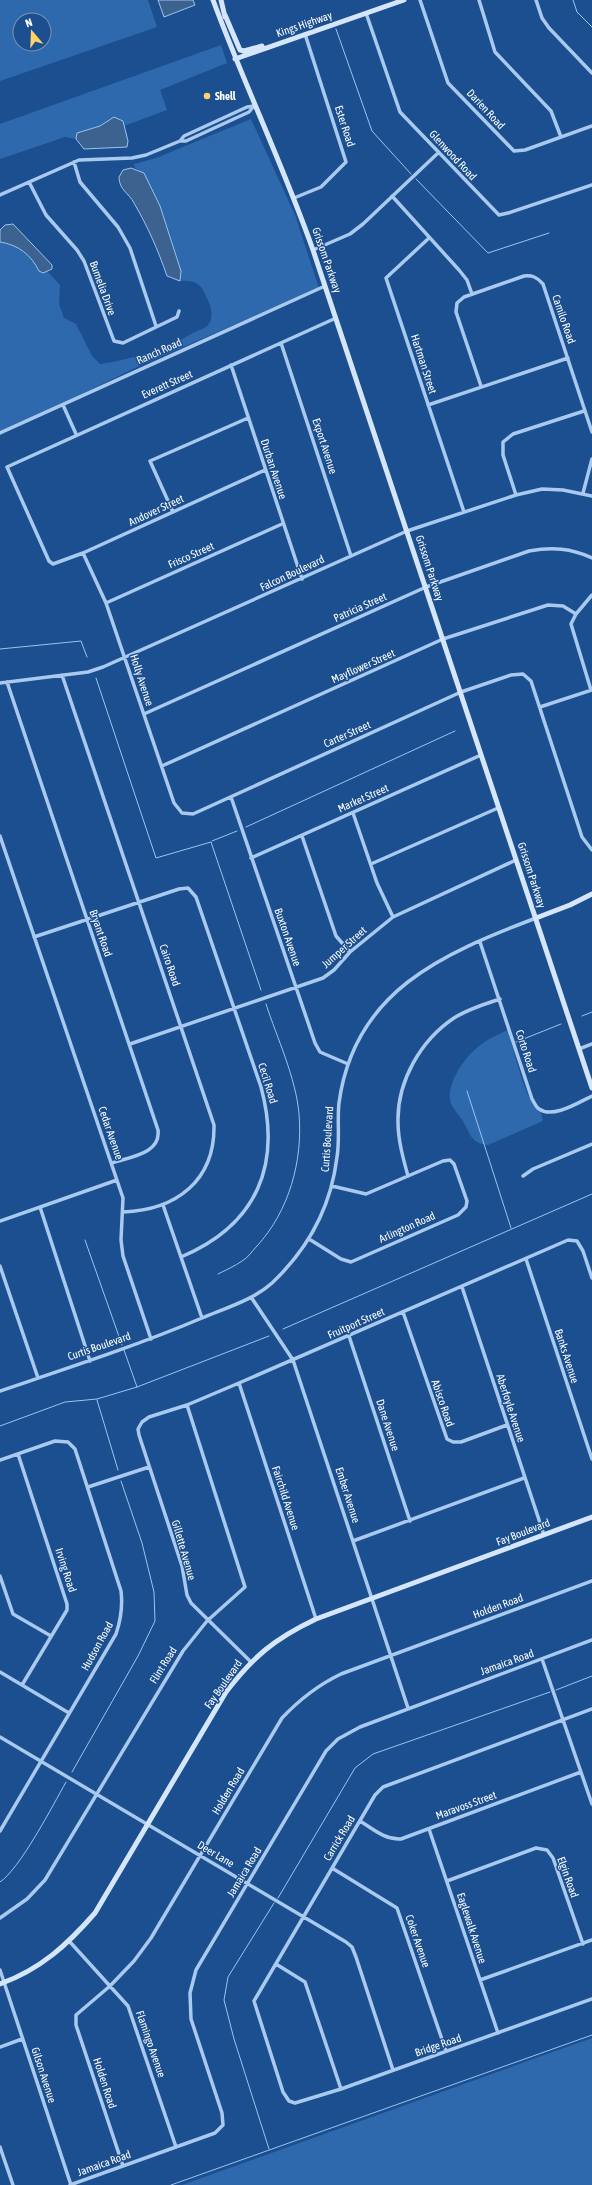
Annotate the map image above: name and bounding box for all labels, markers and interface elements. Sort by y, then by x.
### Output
street label: Kings Highway [274,9,334,39]
north arrow [12,12,52,52]
text: N [24,16,34,29]
street label: Darien Road [465,87,507,131]
place label: Shell [215,90,237,102]
marker: Shell [202,91,212,101]
street label: Ester Road [333,104,357,148]
street label: Glenwood Road [427,128,479,182]
street label: Grissom Parkway [310,226,344,295]
street label: Bumelia Drive [88,259,118,317]
street label: Camilo Road [550,293,578,345]
street label: Hartman Street [409,333,439,395]
street label: Ranch Road [135,336,183,366]
street label: Everett Street [140,367,194,401]
street label: Export Avenue [310,417,340,475]
street label: Durban Avenue [259,437,289,501]
street label: Andover Street [127,492,185,528]
street label: Grissom Parkway [414,534,446,603]
street label: Frisco Street [166,540,216,570]
street label: Falcon Boulevard [258,553,326,593]
street label: Patricia Street [332,590,388,624]
street label: Mayflower Street [329,647,397,685]
street label: Holly Avenue [128,653,156,707]
street label: Carter Street [322,718,372,750]
street label: Market Street [336,782,390,814]
street label: Grissom Parkway [516,841,548,910]
street label: Buxton Avenue [272,906,304,968]
street label: Bryant Road [87,908,115,958]
street label: Jumper Street [319,924,369,970]
street label: Cairo Road [157,942,183,988]
street label: Corto Road [513,1028,539,1074]
street label: Cecil Road [256,1061,280,1105]
street label: Cedar Avenue [96,1105,126,1161]
street label: Curtis Boulevard [319,1106,335,1172]
street label: Arlington Road [377,1209,437,1245]
street label: Fruitport Street [326,1305,386,1341]
street label: Banks Avenue [553,1327,581,1385]
street label: Curtis Boulevard [66,1330,132,1362]
street label: Aberfoyle Avenue [494,1372,528,1444]
street label: Abisco Road [429,1378,457,1428]
street label: Dane Avenue [374,1398,402,1452]
street label: Fairchild Avenue [270,1464,302,1532]
street label: Ember Avenue [333,1466,363,1524]
street label: Fay Boulevard [494,1516,552,1548]
street label: Gillette Avenue [170,1518,198,1582]
street label: Irving Road [53,1546,79,1594]
street label: Holden Road [471,1591,525,1621]
street label: Hudson Road [79,1620,115,1672]
street label: Flint Road [147,1644,179,1686]
street label: Jamaica Road [479,1647,535,1677]
street label: Fay Boulevard [202,1657,244,1711]
street label: Holden Road [209,1765,247,1817]
street label: Maravoss Street [434,1788,498,1822]
street label: Carrick Road [321,1813,357,1863]
street label: Deer Lane [196,1838,236,1870]
street label: Jamaica Road [224,1845,264,1899]
street label: Elgin Road [555,1855,581,1899]
street label: Eaglewalk Avenue [455,1891,489,1965]
street label: Coker Avenue [403,1913,433,1969]
street label: Flamingo Avenue [134,2009,168,2079]
street label: Bridge Road [413,2031,463,2059]
street label: Gilson Avenue [29,2046,59,2104]
street label: Holden Road [91,2056,119,2110]
street label: Jamaica Road [76,2148,132,2178]

